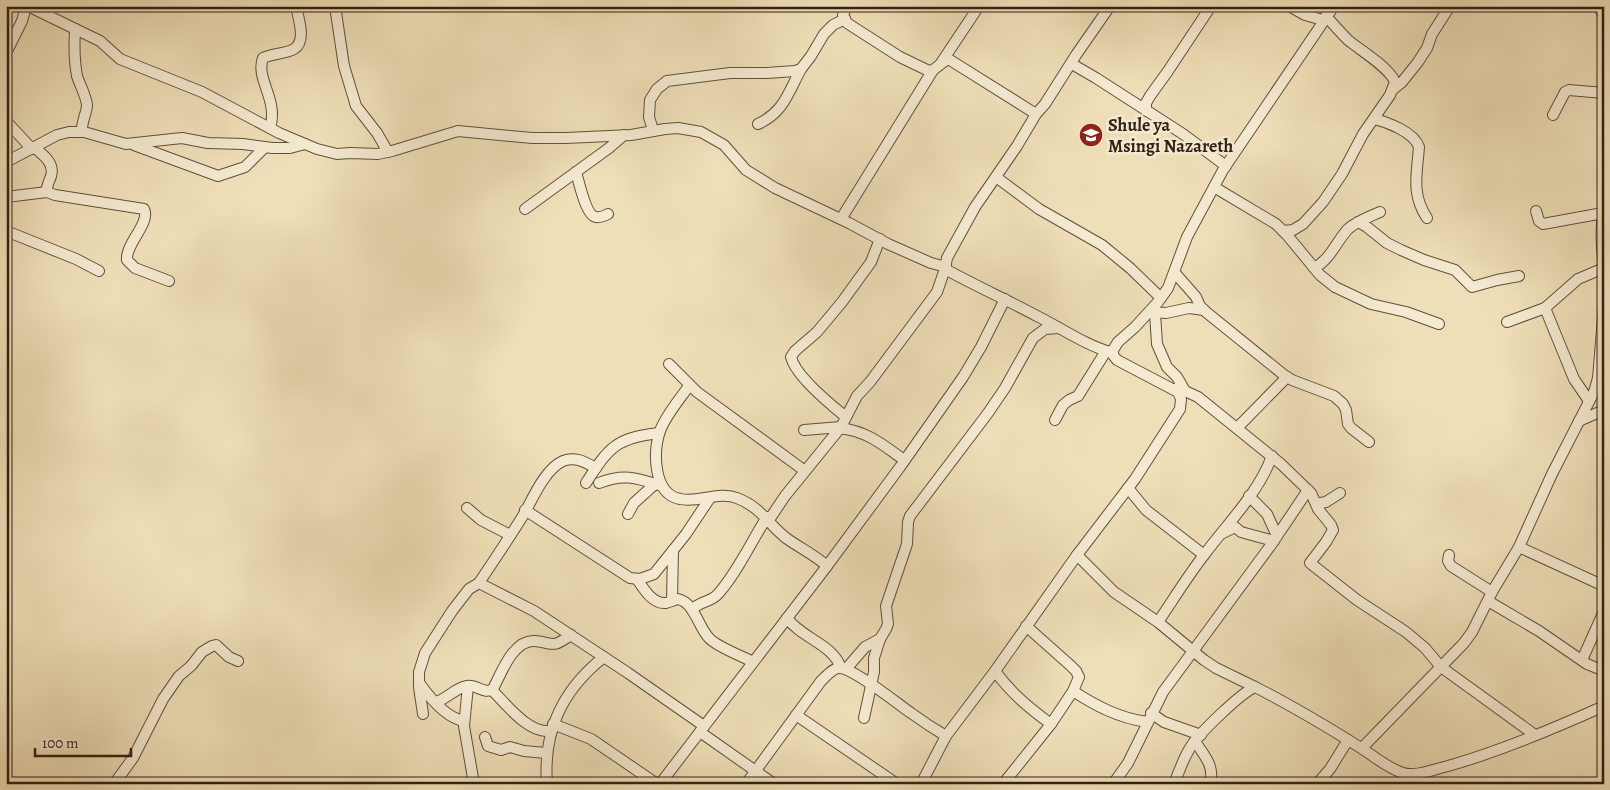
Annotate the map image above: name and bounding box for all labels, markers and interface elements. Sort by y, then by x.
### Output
place label: Shule ya Msingi Nazareth [1108,113,1233,158]
school or university icon: Shule ya Msingi Nazareth [1078,122,1104,148]
scale bar [35,725,131,757]
text: 100 m [42,733,79,753]

